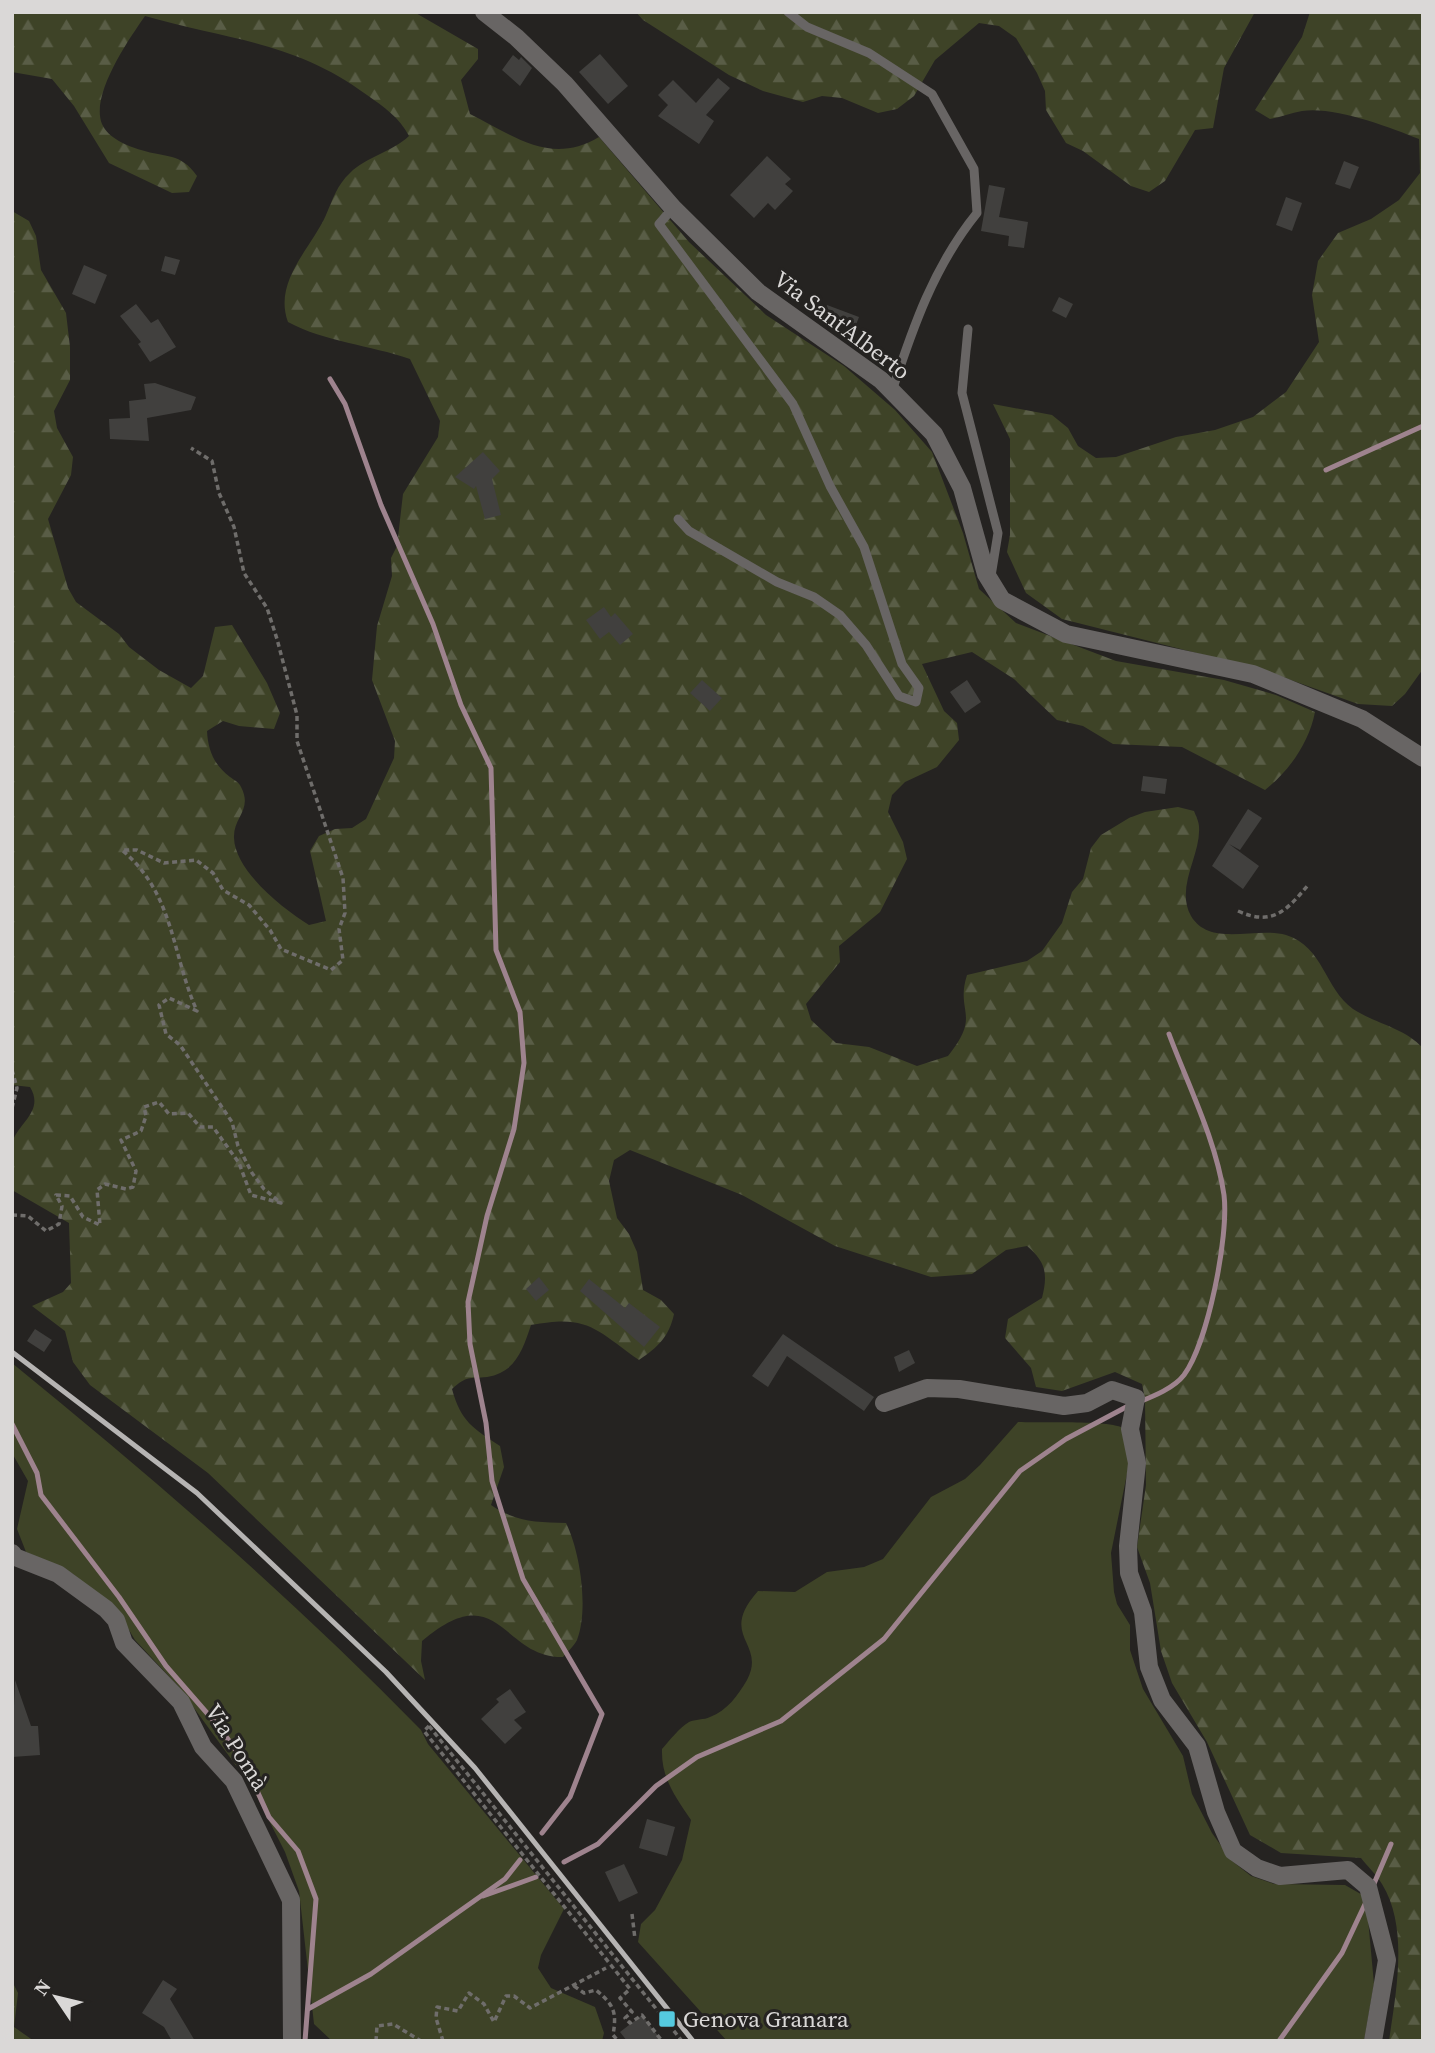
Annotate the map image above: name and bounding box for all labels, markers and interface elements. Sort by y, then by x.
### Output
street label: Via Sant'Alberto [767,263,917,387]
street label: Via Pomà [198,1697,276,1797]
north arrow [21,1962,91,2032]
text: N [27,1974,57,2000]
place label: Genova Granara [683,2003,849,2035]
marker: Genova Granara [657,2009,677,2029]

